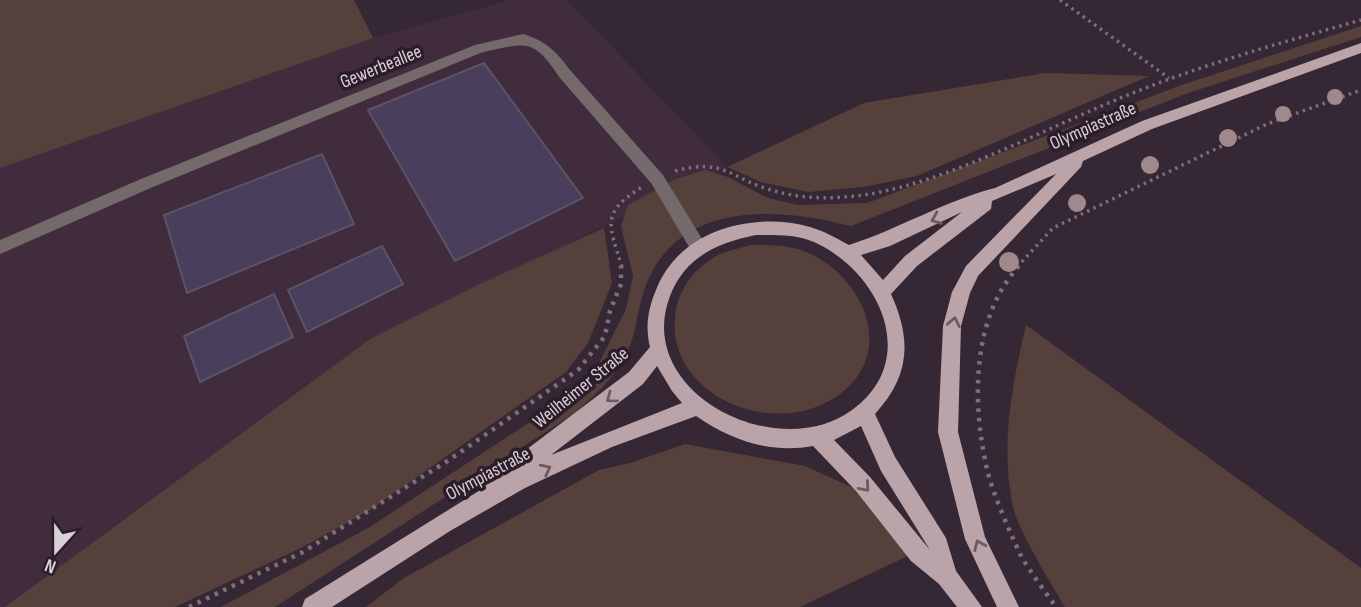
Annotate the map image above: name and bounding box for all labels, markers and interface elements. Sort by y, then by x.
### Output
street label: Gewerbeallee [337,40,425,94]
street label: Olympiastraße [1046,97,1140,155]
one-way arrow [931,211,943,225]
one-way arrow [946,316,961,328]
street label: Weilheimer Straße [529,342,633,434]
one-way arrow [606,389,619,402]
street label: Olympiastraße [442,442,534,506]
one-way arrow [539,464,551,477]
one-way arrow [857,478,869,491]
north arrow [21,516,91,586]
one-way arrow [973,540,987,552]
text: N [42,553,59,578]

